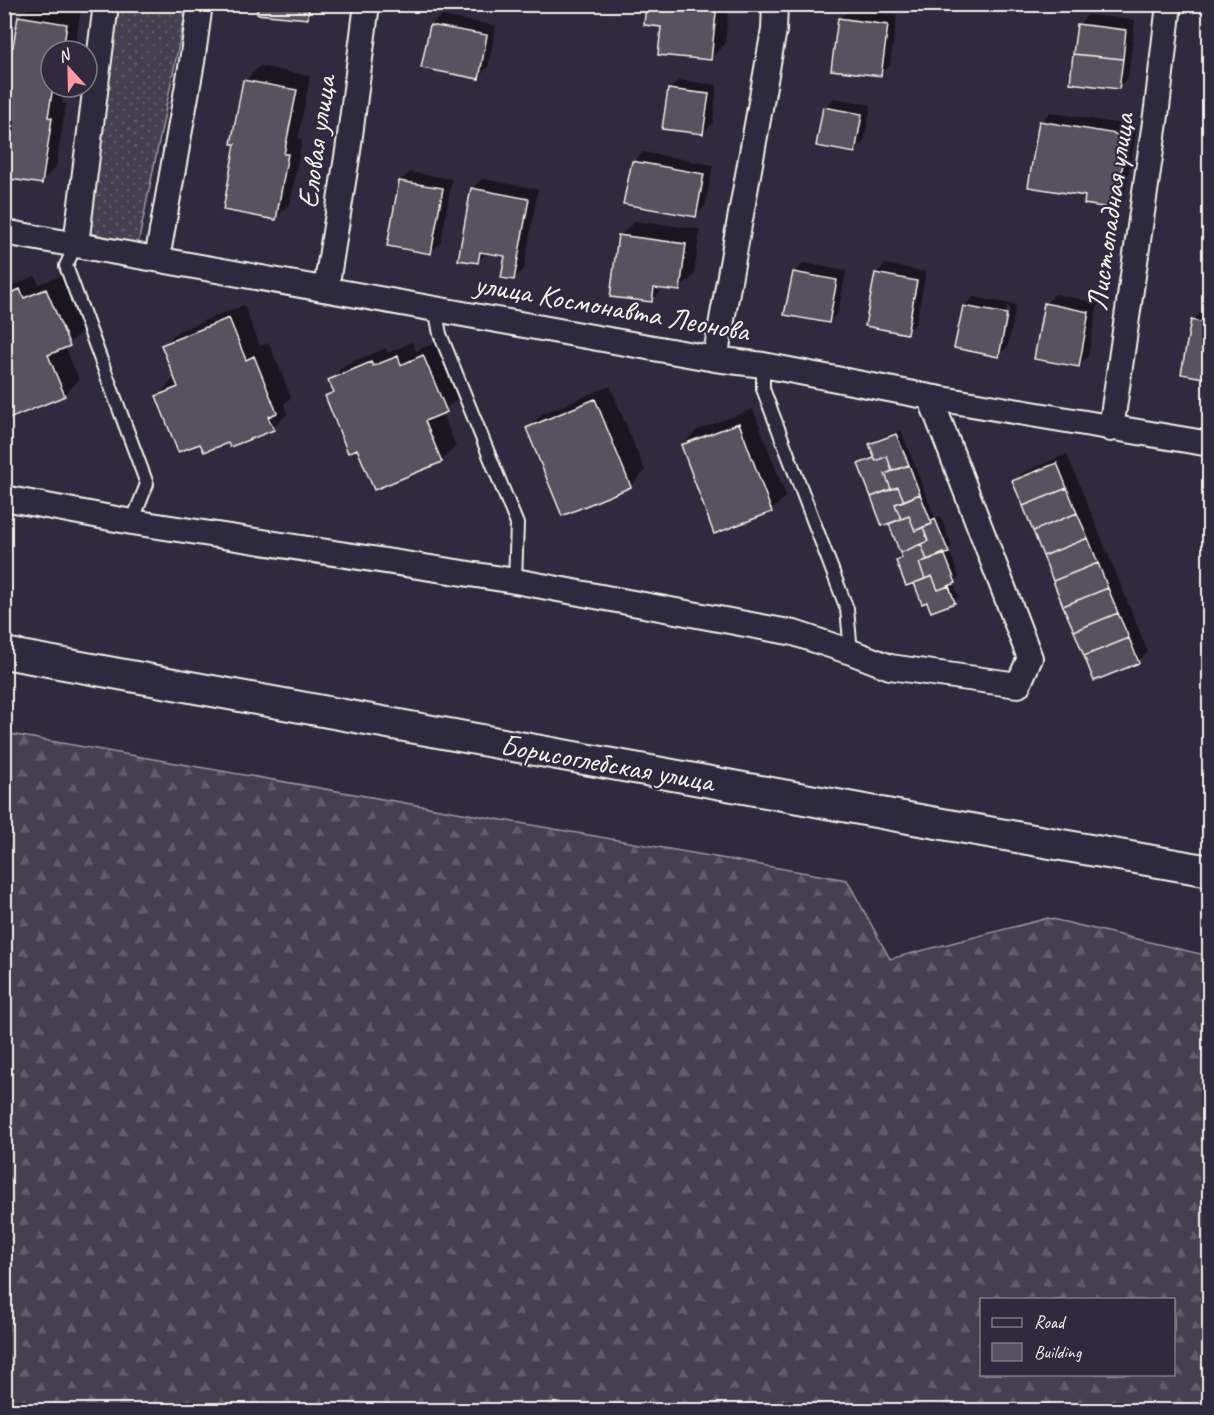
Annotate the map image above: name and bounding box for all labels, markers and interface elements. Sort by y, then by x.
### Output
north arrow [39,39,99,99]
text: N [55,44,75,67]
street label: Еловая улица [288,71,344,211]
street label: Листопадная улица [1077,109,1143,313]
street label: улица Космонавта Леонова [470,264,754,350]
street label: Борисоглебская улица [497,726,719,801]
legend [980,1298,1175,1376]
text: Road [1034,1311,1067,1333]
text: Building [1034,1341,1083,1363]

